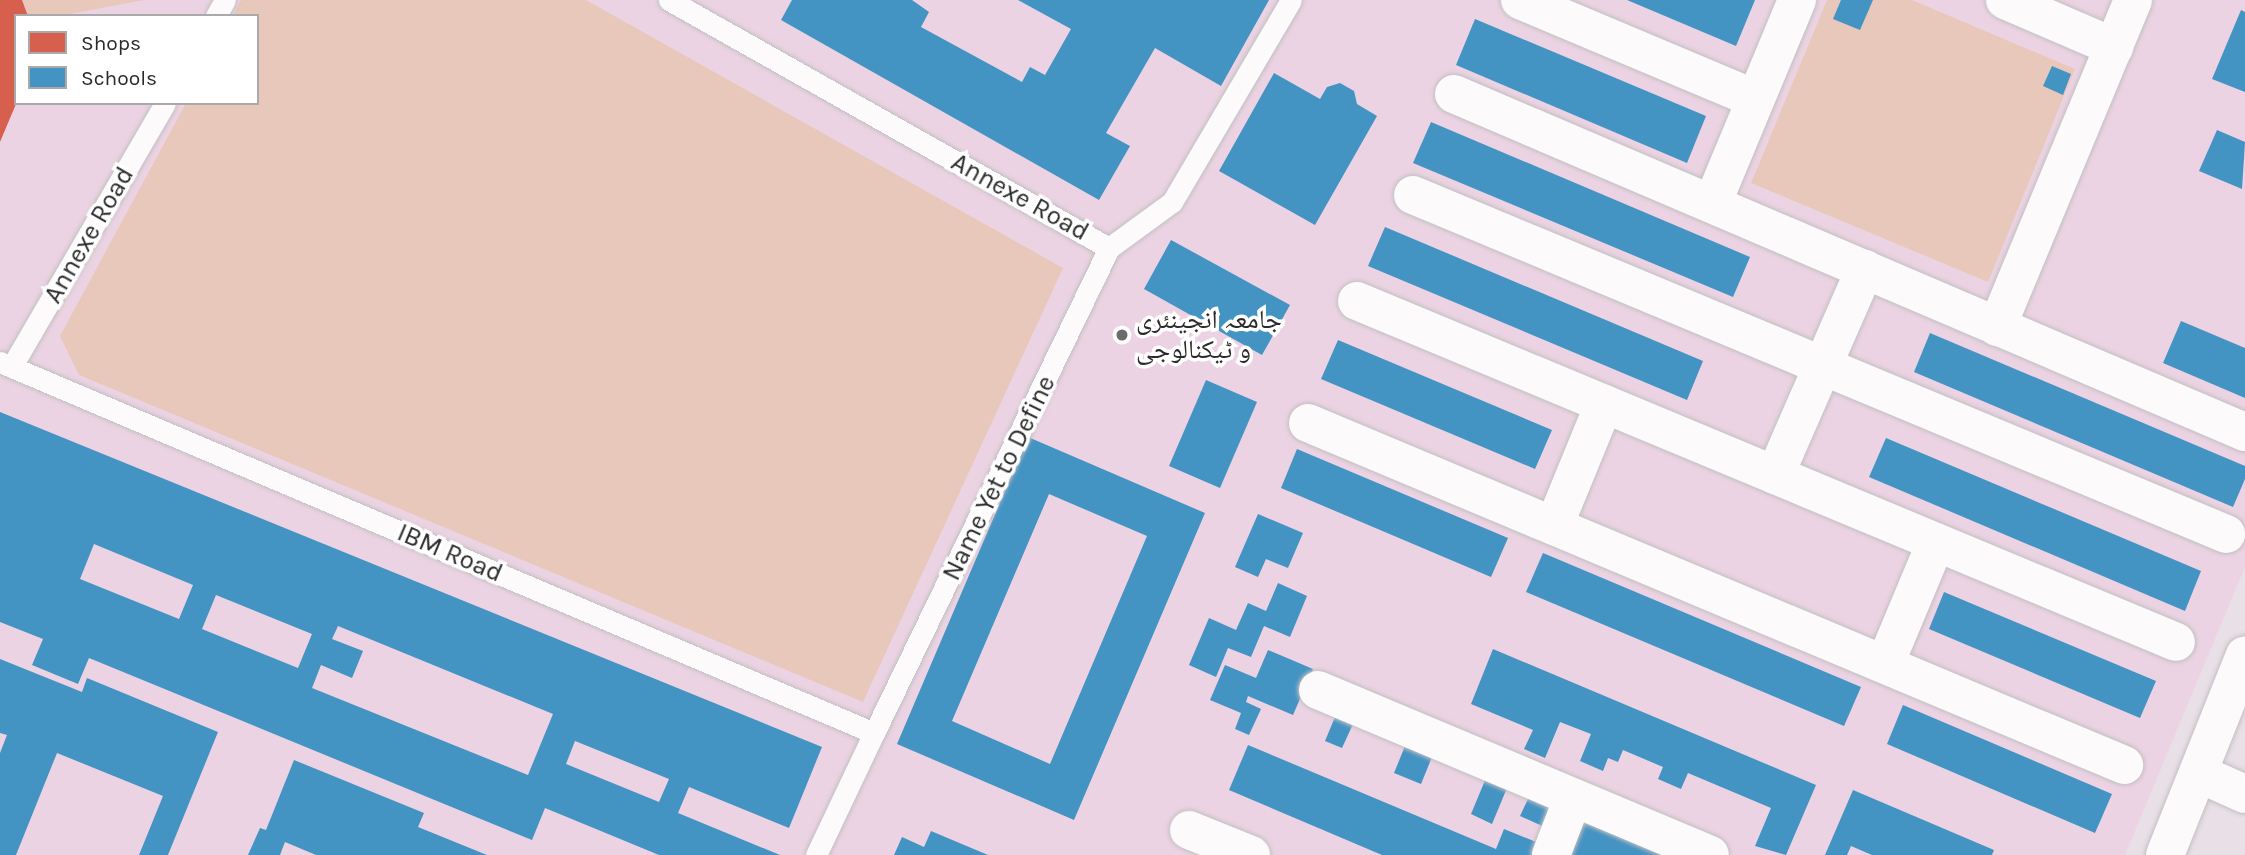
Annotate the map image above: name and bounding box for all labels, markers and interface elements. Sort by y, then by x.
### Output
legend [14,14,259,105]
text: Shops [81,31,141,55]
text: Schools [81,66,157,90]
street label: Annexe Road [946,146,1094,248]
street label: Annexe Road [37,161,141,309]
place label: جامعہ انجینئری و ٹیکنالوجی [1136,304,1282,366]
marker: جامعہ انجینئری و ٹیکنالوجی [1114,327,1130,343]
street label: Name Yet to Define [936,370,1062,586]
street label: IBM Road [393,517,507,589]

